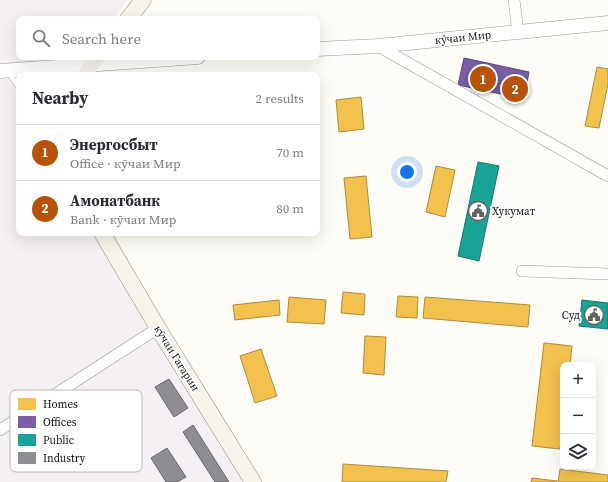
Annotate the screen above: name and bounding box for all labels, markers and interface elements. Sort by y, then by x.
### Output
search box [16,16,320,60]
icon: search [30,27,52,49]
street label: кӯчаи Мир [434,27,492,48]
text: Search here [62,28,141,49]
pin: 1 [470,64,496,94]
pin: 2 [502,74,528,104]
text: Nearby [32,86,88,110]
text: 2 results [256,90,304,107]
text: Энергосбыт [70,134,158,155]
text: 1 [41,144,49,161]
text: 70 m [276,144,304,161]
text: Office · кӯчаи Мир [70,155,181,172]
your location [397,162,417,182]
text: Амонатбанк [70,190,160,211]
text: 2 [41,200,49,217]
text: 80 m [276,200,304,217]
public building icon: Хукумат [467,200,489,222]
place label: Хукумат [492,204,535,219]
text: Bank · кӯчаи Мир [70,211,176,228]
public building icon: Суд [583,304,605,326]
place label: Суд [562,308,580,323]
street label: кӯчаи Гагарин [150,322,203,394]
map controls [560,362,596,470]
button: + [560,362,596,398]
legend [10,390,142,472]
text: Homes [43,397,78,412]
button: − [560,398,596,434]
text: Offices [43,415,77,430]
text: Public [43,433,75,448]
button: layers [560,434,596,470]
text: Industry [43,451,85,466]

